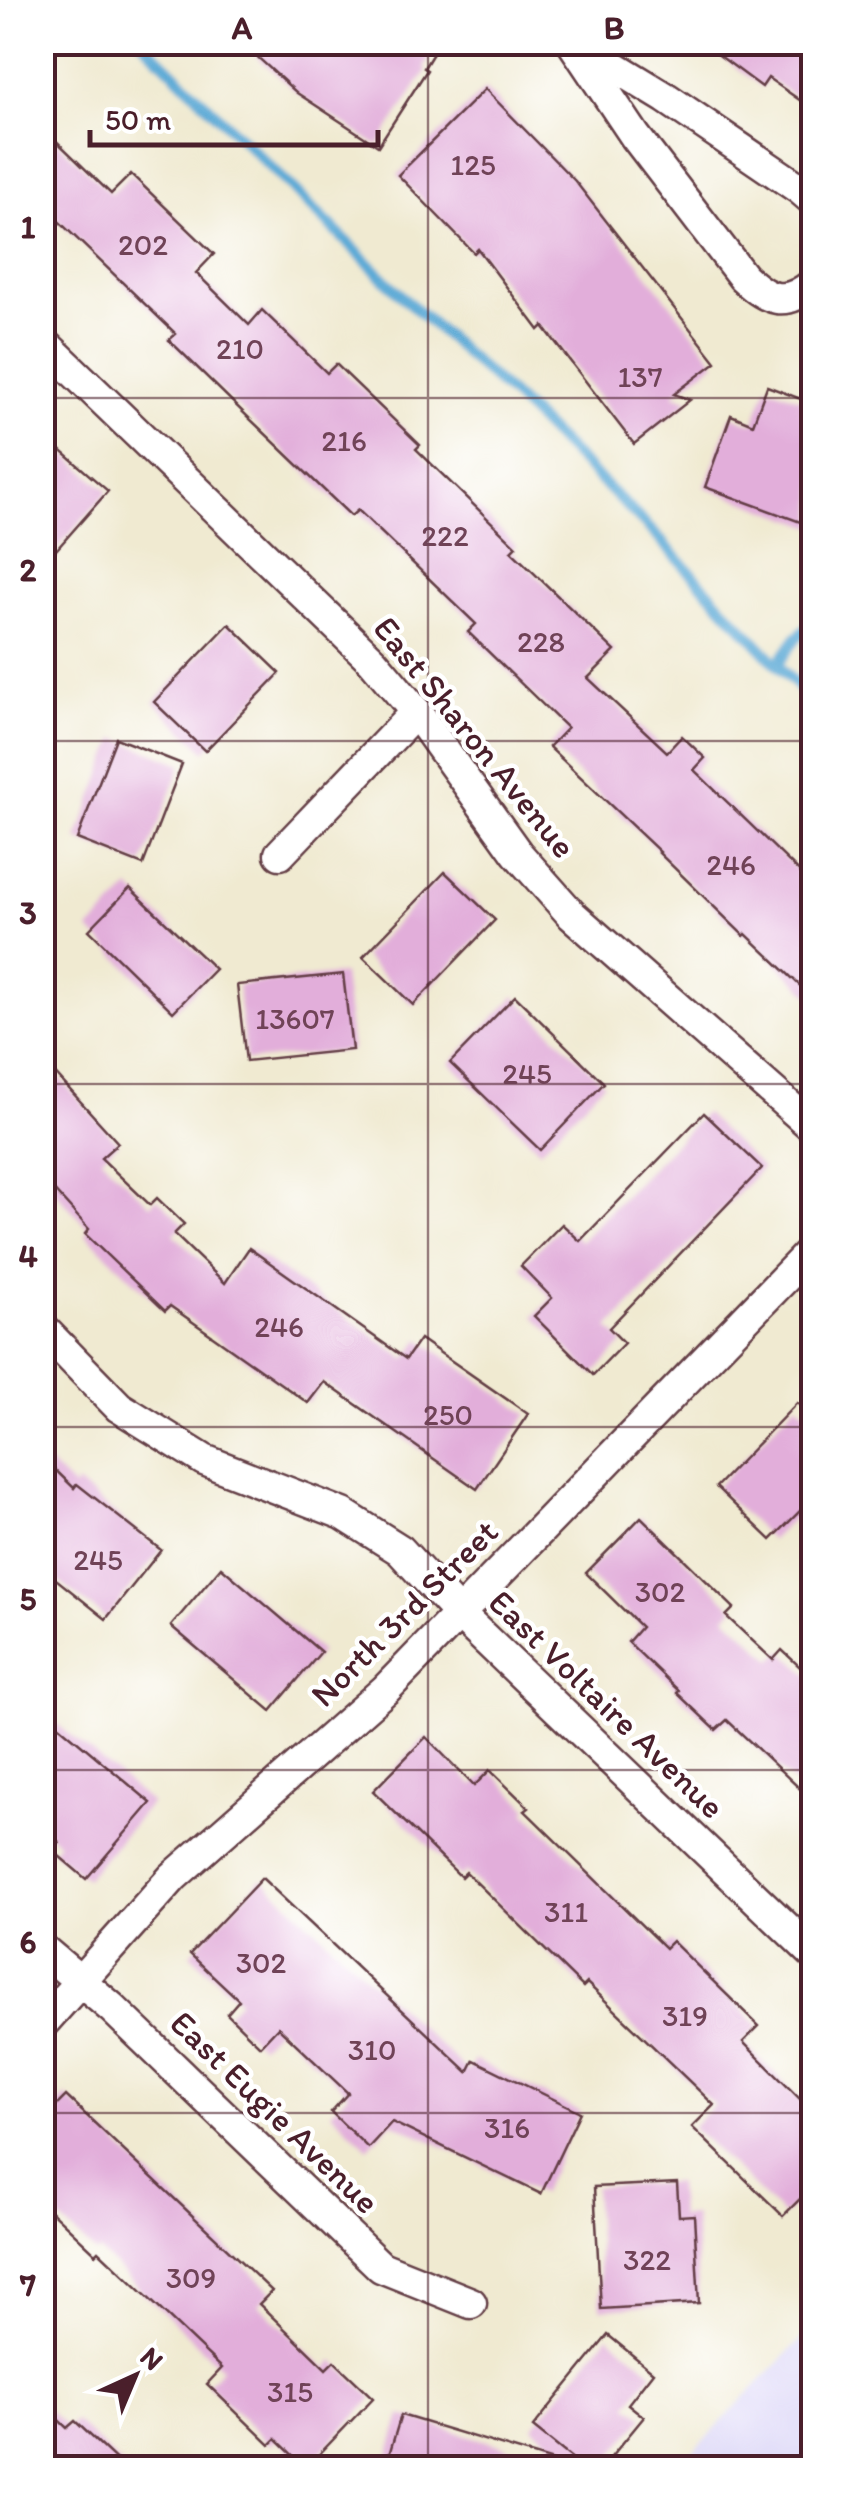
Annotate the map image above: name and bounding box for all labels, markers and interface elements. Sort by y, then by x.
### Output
text: A [231,9,253,47]
text: B [604,9,624,47]
scale bar [90,85,378,147]
text: 50 m [105,101,171,138]
house number: 125 [450,146,496,183]
text: 1 [21,208,36,246]
house number: 202 [118,226,168,263]
house number: 210 [216,330,264,367]
house number: 137 [617,358,663,395]
house number: 216 [321,422,367,459]
house number: 222 [421,517,469,554]
text: 2 [20,551,37,589]
street label: East Sharon Avenue [365,608,585,866]
house number: 228 [517,623,565,660]
house number: 246 [706,846,756,883]
text: 3 [19,894,37,932]
house number: 13607 [255,1000,335,1037]
house number: 245 [502,1055,552,1092]
text: 4 [18,1237,38,1275]
house number: 246 [254,1308,304,1345]
house number: 250 [423,1396,473,1433]
street label: North 3rd Street [302,1511,506,1715]
house number: 245 [73,1541,123,1578]
house number: 302 [635,1573,686,1610]
text: 5 [20,1580,37,1618]
street label: East Voltaire Avenue [480,1581,734,1827]
house number: 311 [544,1893,588,1930]
text: 6 [20,1923,37,1961]
house number: 302 [236,1944,287,1981]
house number: 319 [662,1997,708,2034]
street label: East Eugie Avenue [162,2002,388,2222]
house number: 310 [348,2031,396,2068]
house number: 316 [484,2109,530,2146]
house number: 322 [623,2241,671,2278]
house number: 309 [166,2259,216,2296]
text: 7 [19,2266,36,2304]
north arrow [85,2326,185,2426]
text: N [134,2339,171,2377]
house number: 315 [267,2373,313,2410]

